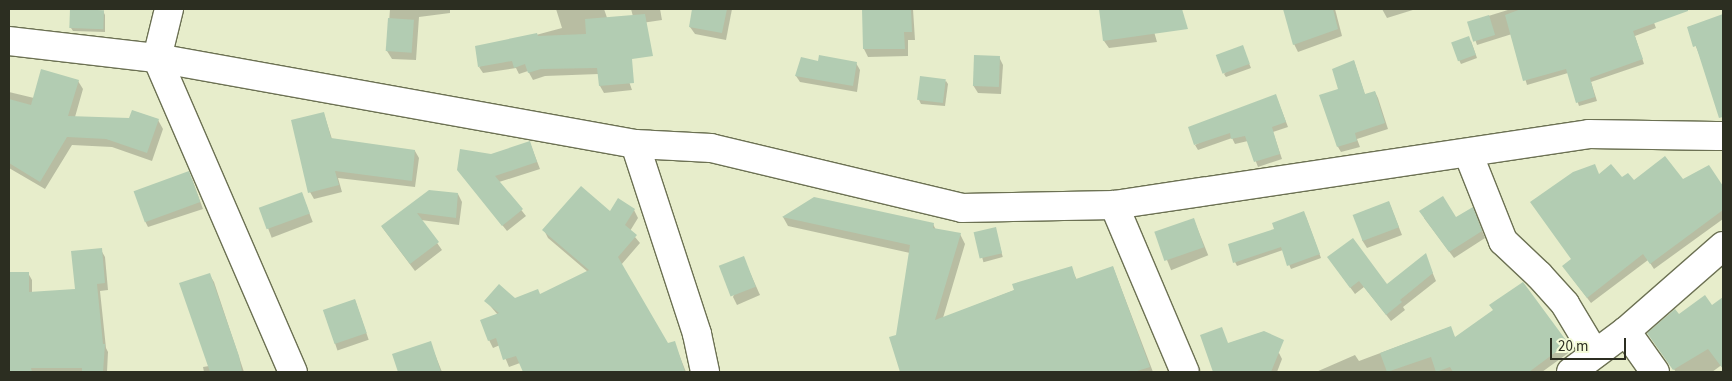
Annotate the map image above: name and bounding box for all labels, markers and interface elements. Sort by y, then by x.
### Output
scale bar [1552,328,1628,360]
text: 20 m [1558,336,1588,357]

